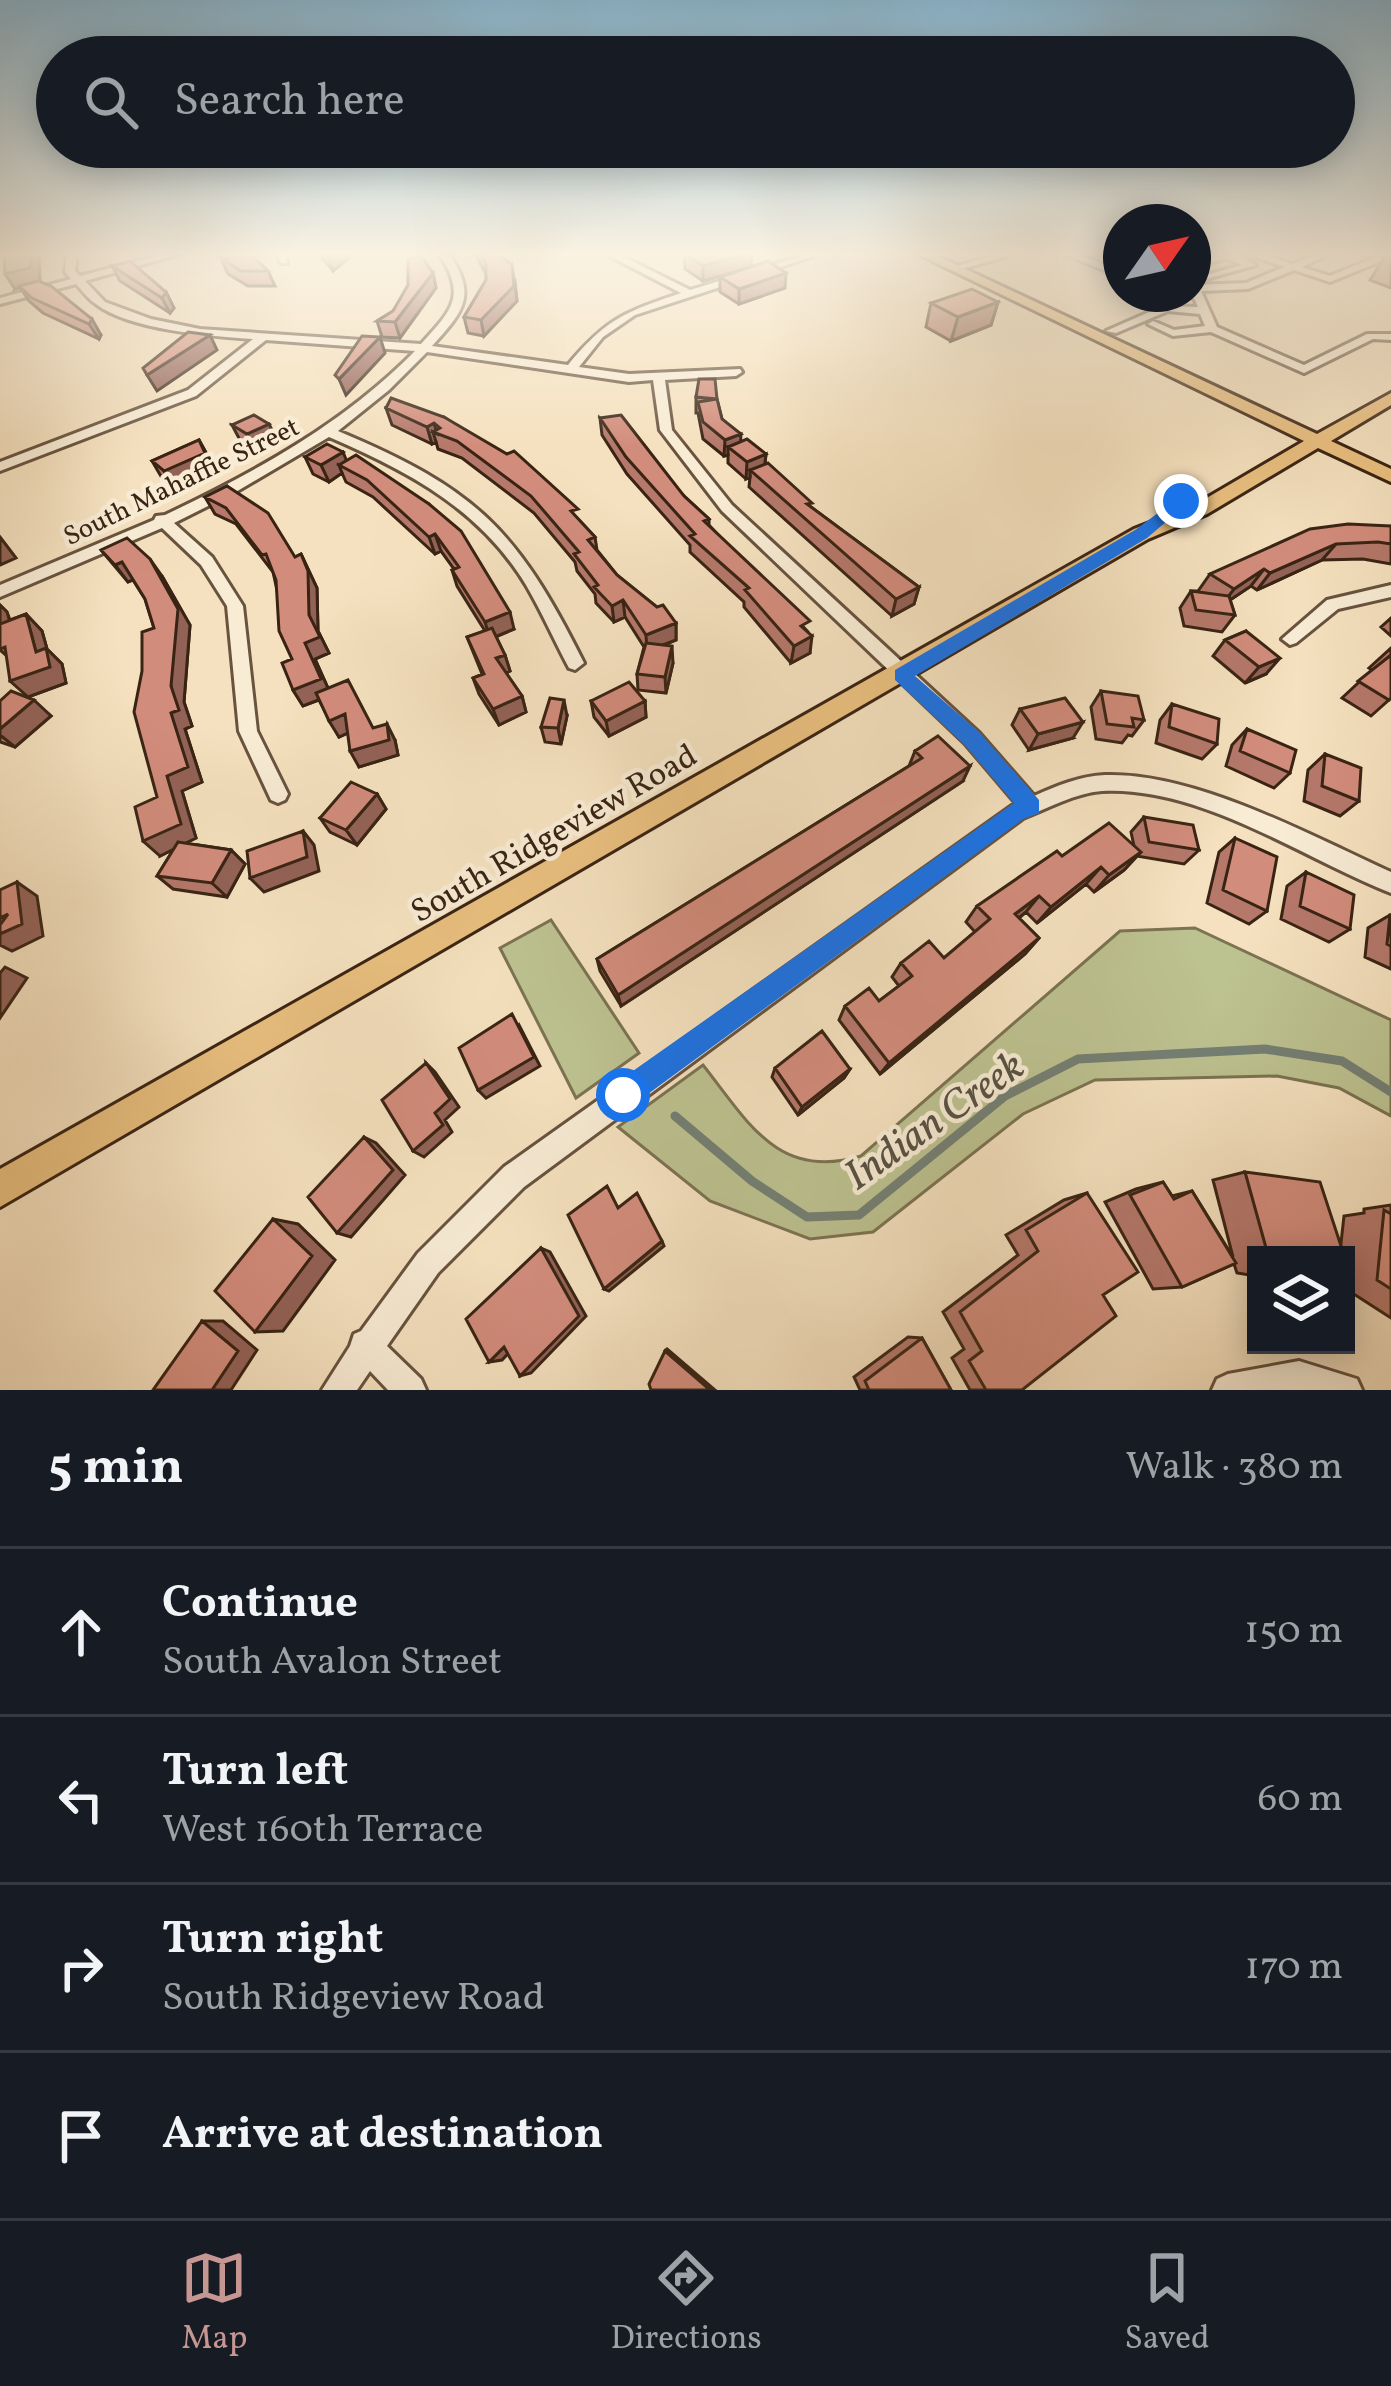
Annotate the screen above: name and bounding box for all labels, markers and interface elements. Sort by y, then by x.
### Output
search box [36,36,1355,168]
icon: search [78,69,144,135]
text: Search here [174,71,405,134]
north arrow [1103,204,1211,312]
street label: South Mahaffie Street [58,409,306,556]
route end [1154,474,1208,528]
street label: South Ridgeview Road [403,735,707,936]
water label: Indian Creek [834,1039,1038,1206]
route start [596,1068,650,1122]
map controls [1247,1246,1355,1354]
button: layers [1247,1246,1355,1354]
text: 5 min [48,1433,184,1504]
text: Walk · 380 m [1125,1441,1343,1495]
text: Continue [162,1573,358,1636]
icon: ahead [48,1599,114,1665]
text: 150 m [1244,1605,1343,1659]
text: South Avalon Street [162,1636,502,1690]
text: Turn left [162,1741,348,1804]
icon: left [48,1767,114,1833]
text: 60 m [1258,1773,1343,1827]
text: West 160th Terrace [162,1804,483,1858]
text: Turn right [162,1909,383,1972]
icon: right [48,1935,114,2001]
text: 170 m [1245,1941,1343,1995]
text: South Ridgeview Road [162,1972,545,2026]
icon: arrive [48,2103,114,2169]
text: Arrive at destination [162,2104,603,2167]
tab: Map [181,2245,248,2363]
tab: Directions [610,2245,762,2363]
tab: Saved [1125,2245,1210,2363]

